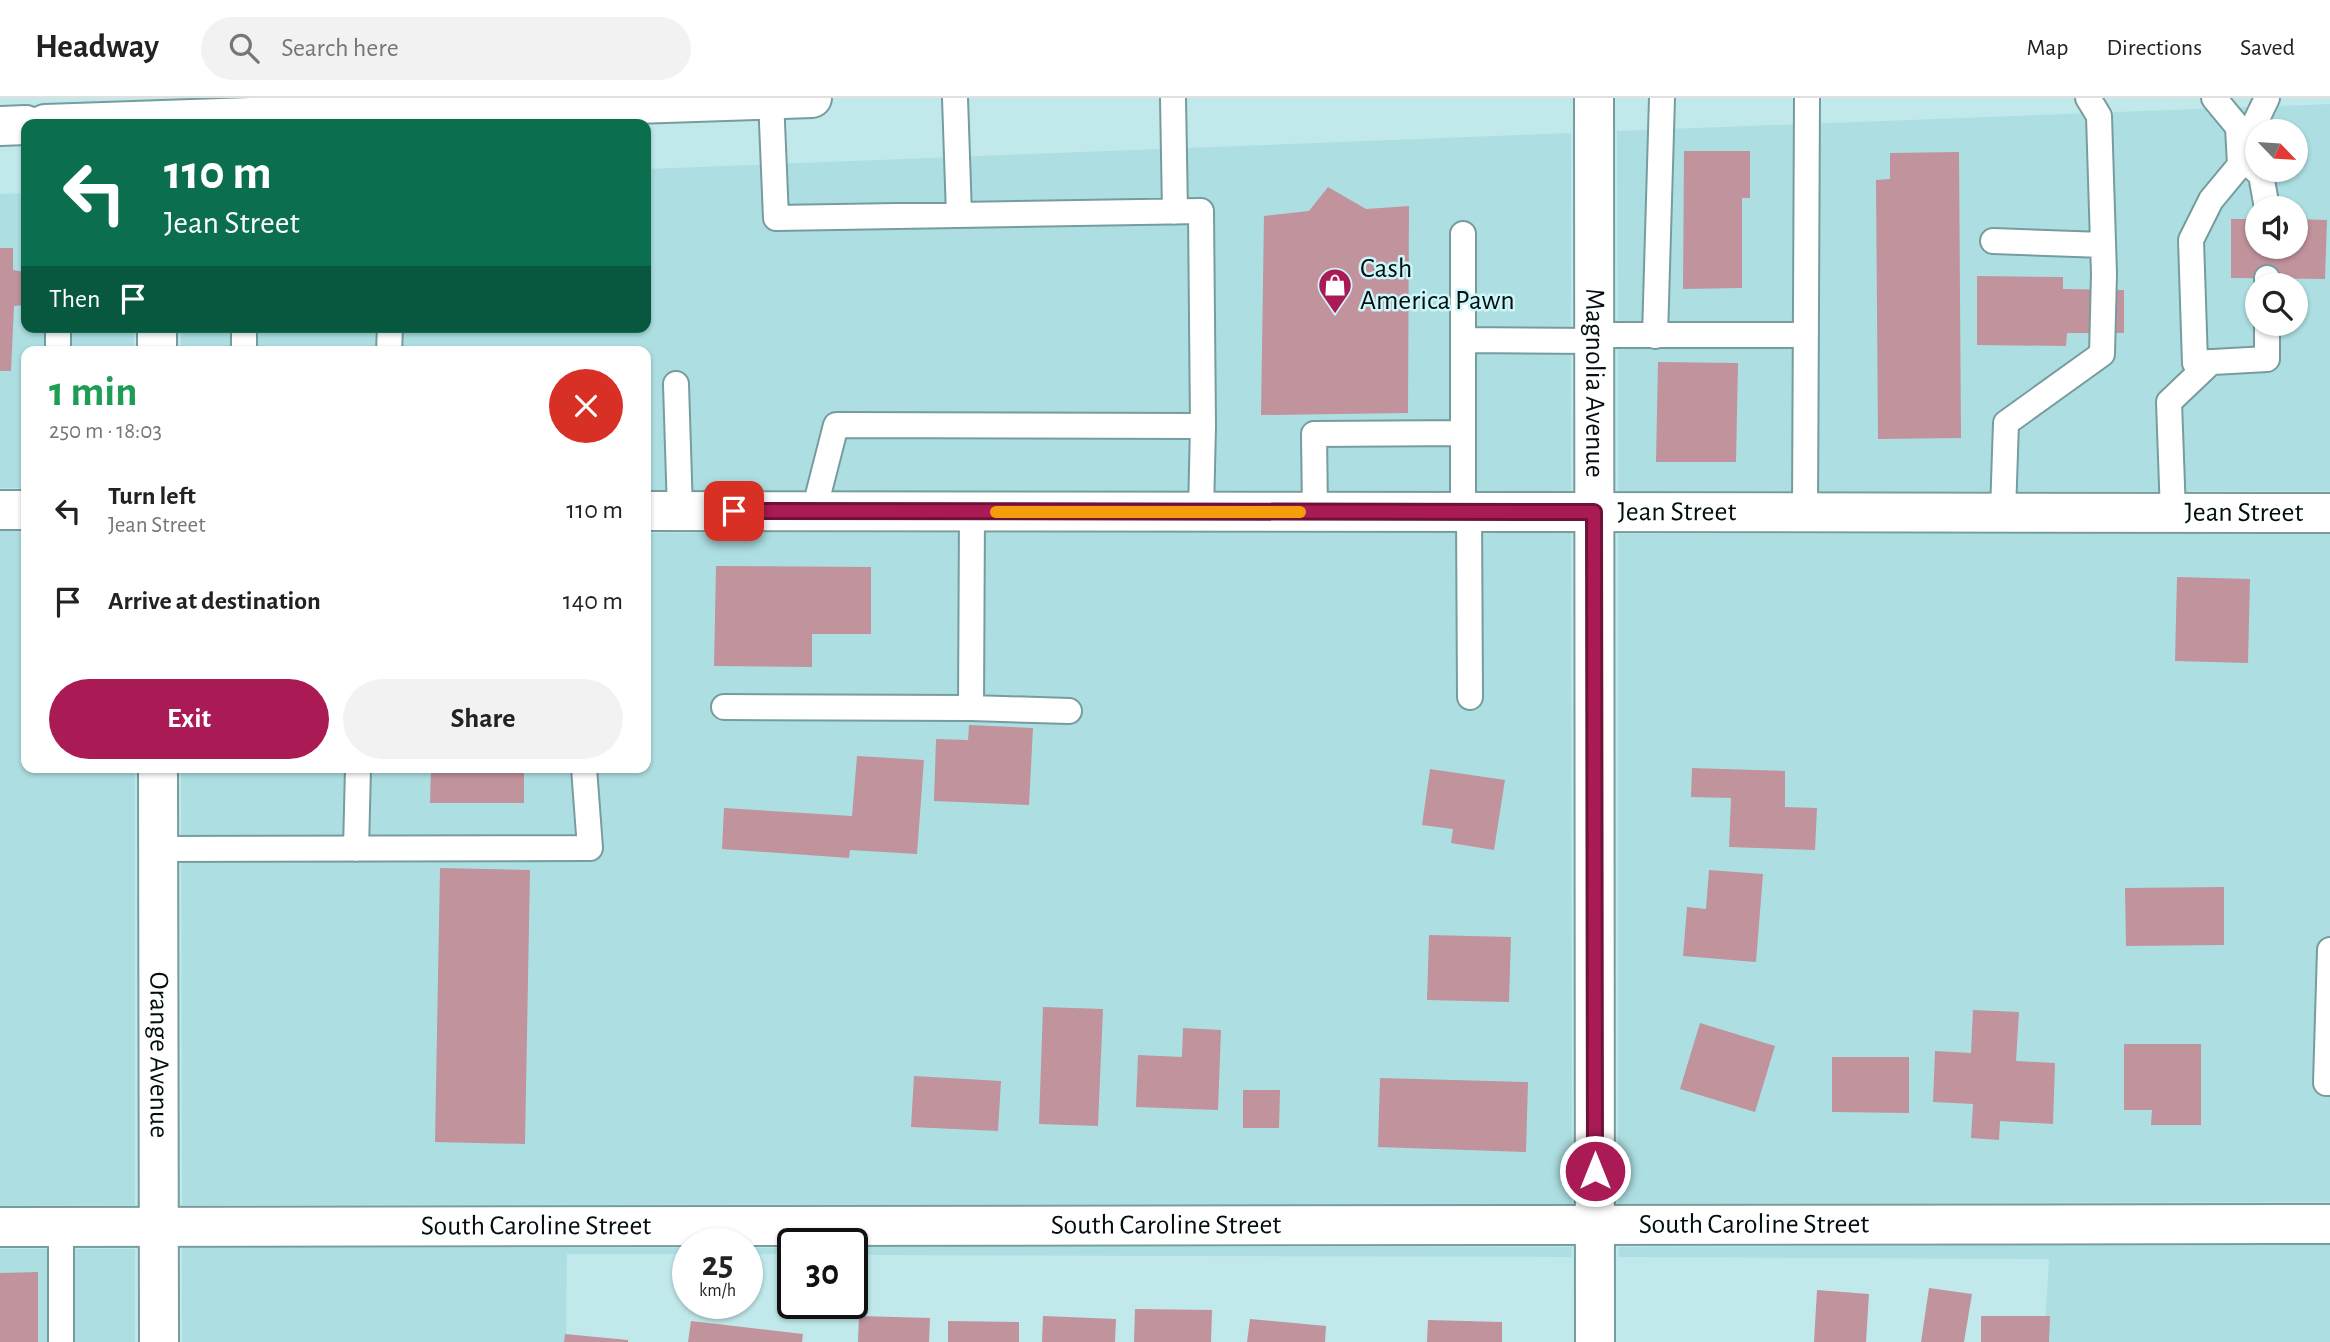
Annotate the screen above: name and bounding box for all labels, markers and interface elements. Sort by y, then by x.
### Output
search box [201,17,691,80]
icon: search [225,29,263,67]
text: Headway [35,31,159,64]
text: Search here [281,35,399,61]
text: Map [2026,36,2068,60]
text: Directions [2106,36,2202,60]
text: Saved [2240,36,2295,60]
north arrow [2245,119,2308,182]
map controls [2245,119,2308,336]
icon: left [49,147,140,238]
text: 110 m [164,149,272,198]
button: sound [2245,196,2308,259]
text: Jean Street [164,207,300,239]
place label: Cash America Pawn [1360,255,1515,315]
shop icon: Cash America Pawn [1316,266,1354,315]
button: search [2245,273,2308,336]
icon: arrive [114,280,152,318]
text: Then [49,286,100,312]
street label: Magnolia Avenue [1580,288,1608,478]
button: close [549,369,623,443]
text: 1 min [49,371,138,413]
text: 250 m · 18:03 [49,420,162,443]
pin [704,481,764,541]
text: Turn left [108,483,196,509]
icon: left [49,492,87,530]
icon: arrive [715,492,753,530]
text: 110 m [566,497,623,523]
street label: Jean Street [1618,498,1736,526]
street label: Jean Street [2185,499,2303,527]
text: Jean Street [108,514,205,537]
icon: arrive [49,583,87,621]
text: Arrive at destination [108,588,321,614]
text: 140 m [563,588,623,614]
button: Exit [49,679,329,759]
button: Share [343,679,623,759]
street label: Orange Avenue [144,972,173,1138]
position arrow [1558,1134,1632,1208]
street label: South Caroline Street [1051,1211,1281,1240]
street label: South Caroline Street [1639,1211,1869,1239]
street label: South Caroline Street [421,1212,651,1240]
speed limit sign: 30 [777,1228,868,1319]
text: 25 [702,1247,733,1282]
text: km/h [699,1282,736,1300]

